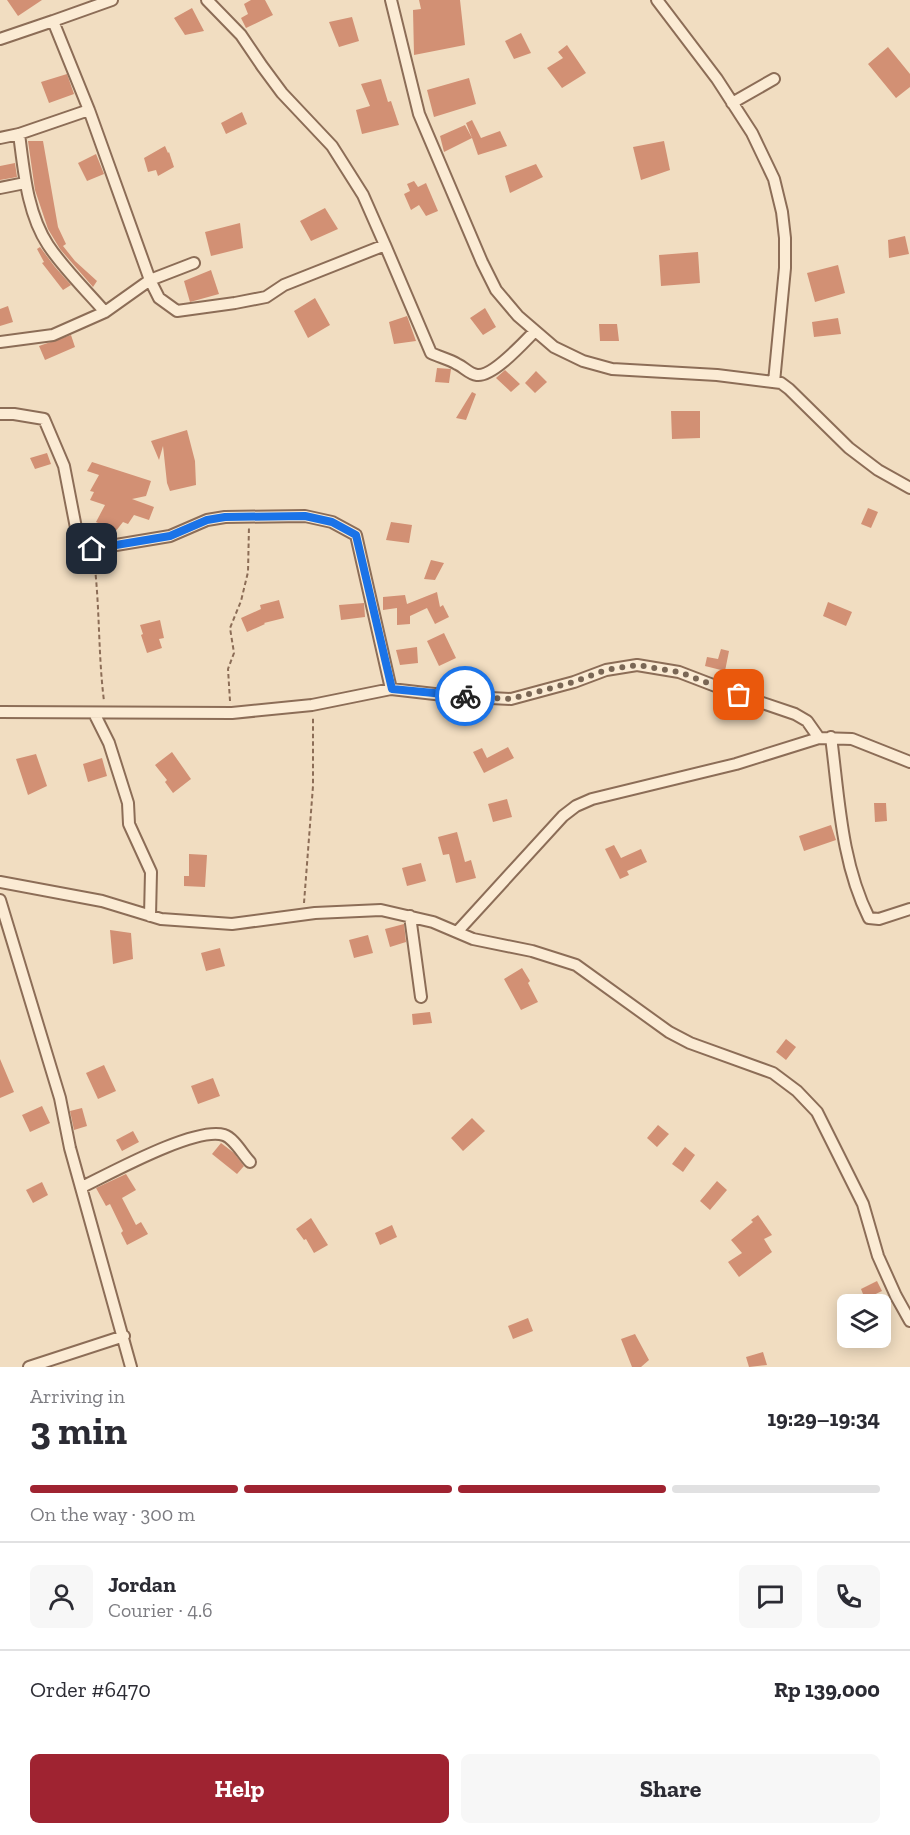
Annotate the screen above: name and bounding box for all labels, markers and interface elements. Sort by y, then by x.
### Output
pin [66,523,117,574]
icon: home [75,532,108,565]
courier [435,666,495,726]
pin [713,669,764,720]
icon: bag [722,678,755,711]
icon: bike [449,680,482,713]
map controls [837,1294,891,1348]
button: layers [837,1294,891,1348]
text: Arriving in [30,1384,125,1408]
text: 19:29–19:34 [767,1405,880,1432]
text: 3 min [30,1407,127,1454]
text: On the way · 300 m [30,1502,195,1526]
button: person [30,1565,93,1628]
button: chat [739,1565,802,1628]
button: phone [817,1565,880,1628]
text: Jordan [108,1571,176,1598]
text: Courier · 4.6 [108,1598,213,1622]
text: Order #6470 [30,1676,151,1703]
text: Rp 139,000 [774,1676,880,1703]
button: Help [30,1754,449,1823]
button: Share [461,1754,880,1823]

